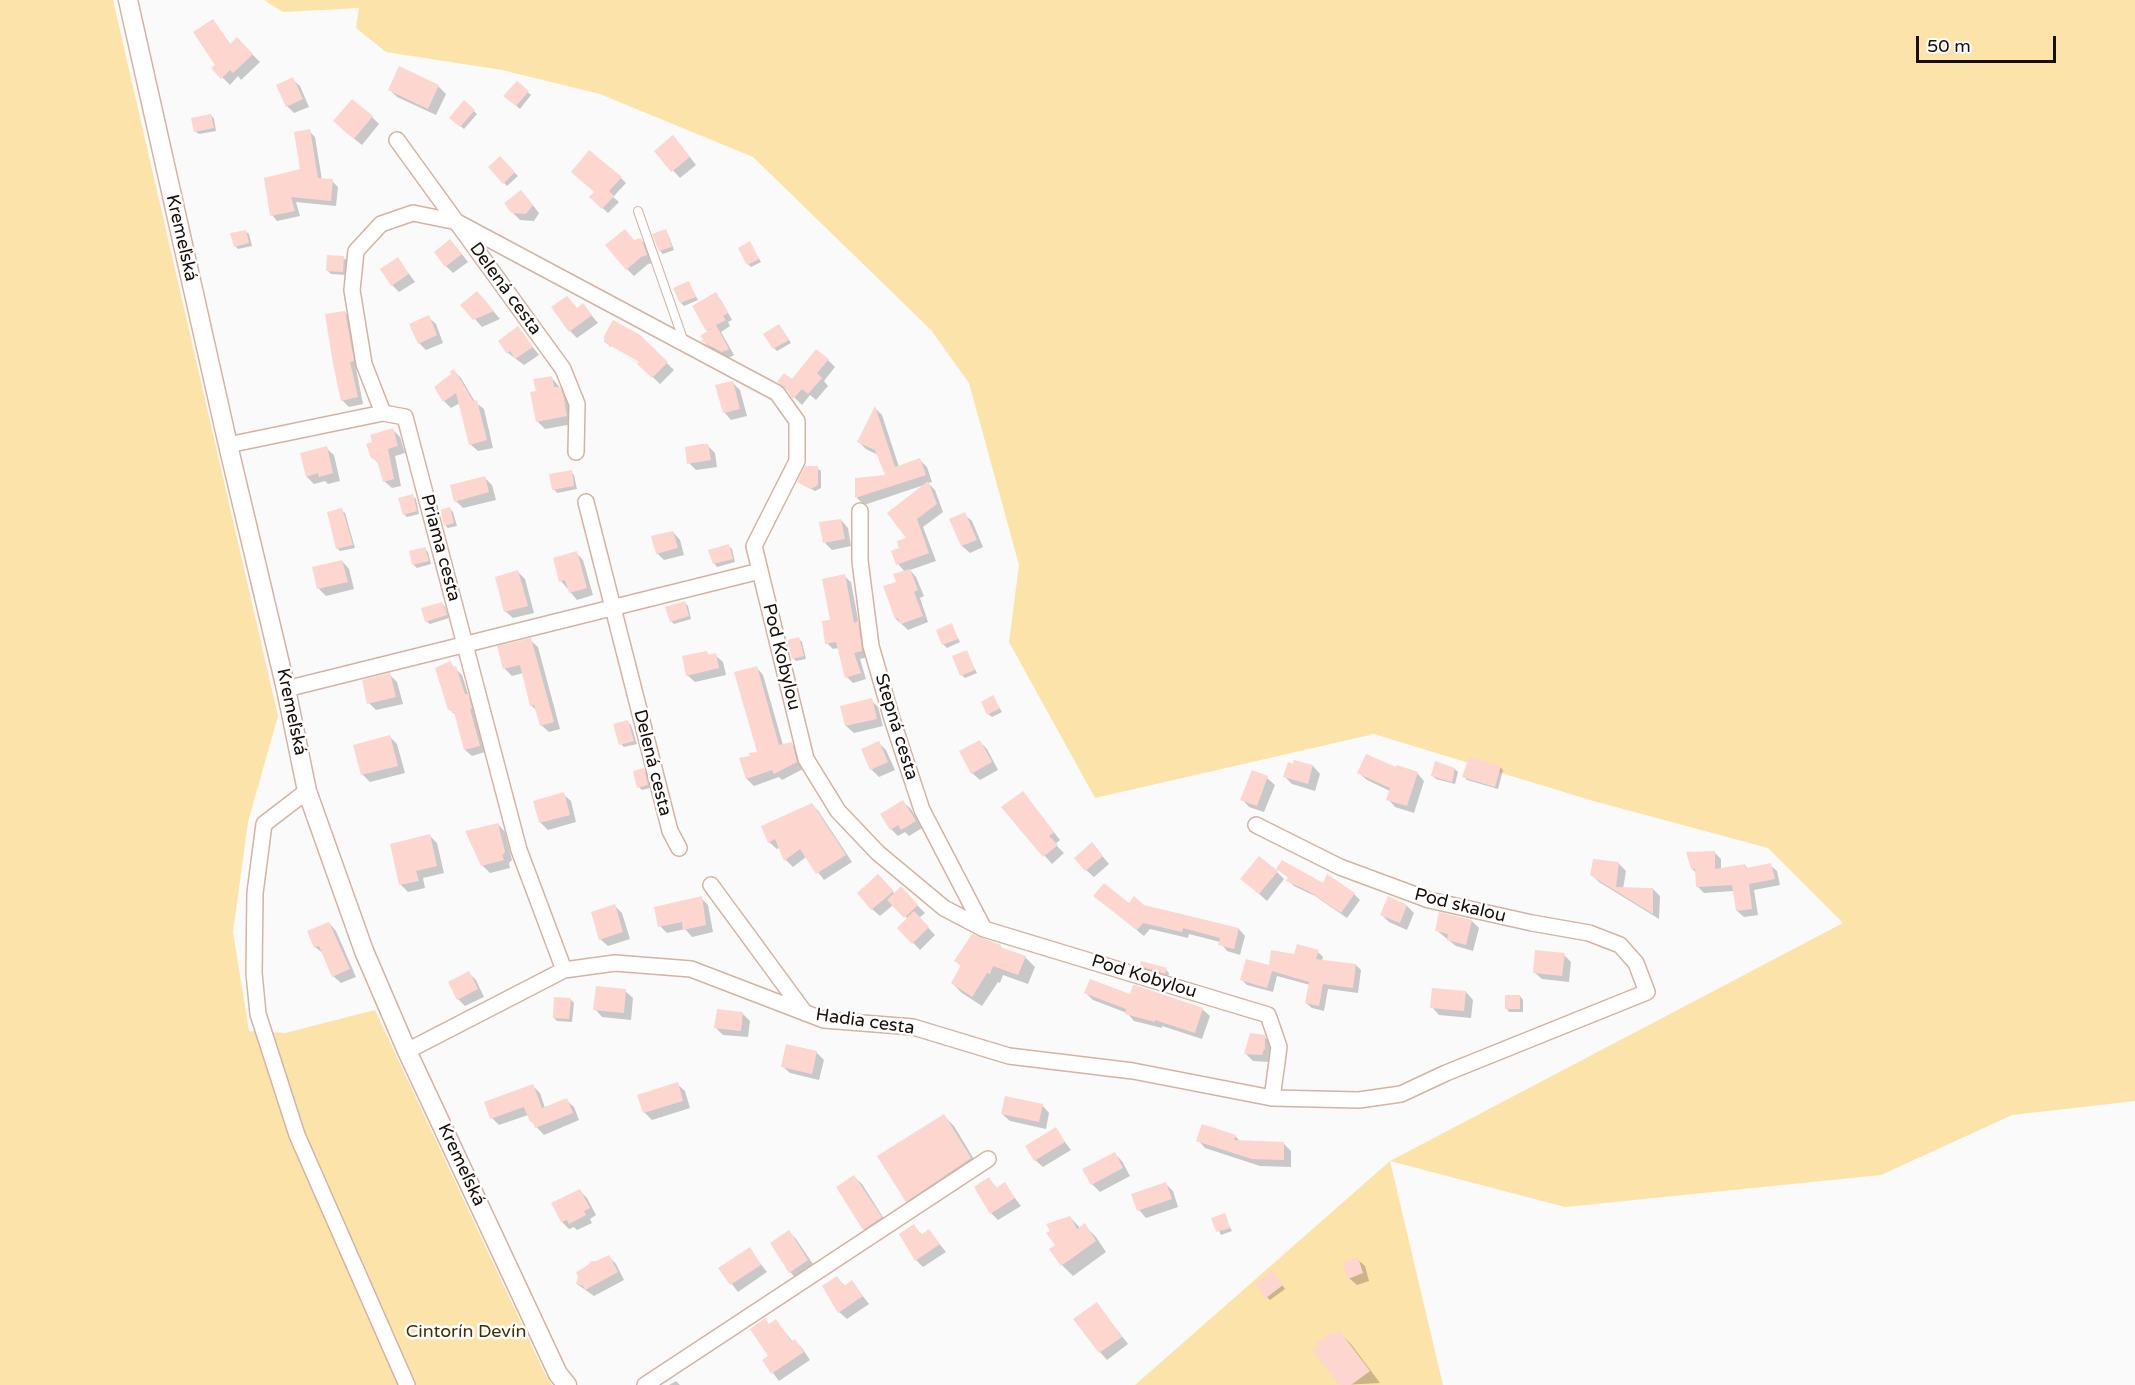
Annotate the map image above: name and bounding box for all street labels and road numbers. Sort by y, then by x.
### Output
street label: Kremeľská [161,192,201,284]
street label: Delená cesta [464,239,546,339]
street label: Priama cesta [415,492,465,604]
street label: Pod Kobylou [757,601,805,713]
street label: Kremeľská [271,666,311,758]
street label: Stepná cesta [870,671,922,783]
street label: Delená cesta [628,707,676,819]
street label: Pod skalou [1412,884,1508,928]
street label: Pod Kobylou [1089,951,1199,1003]
street label: Hadia cesta [814,1004,916,1040]
street label: Kremeľská [433,1120,489,1210]

